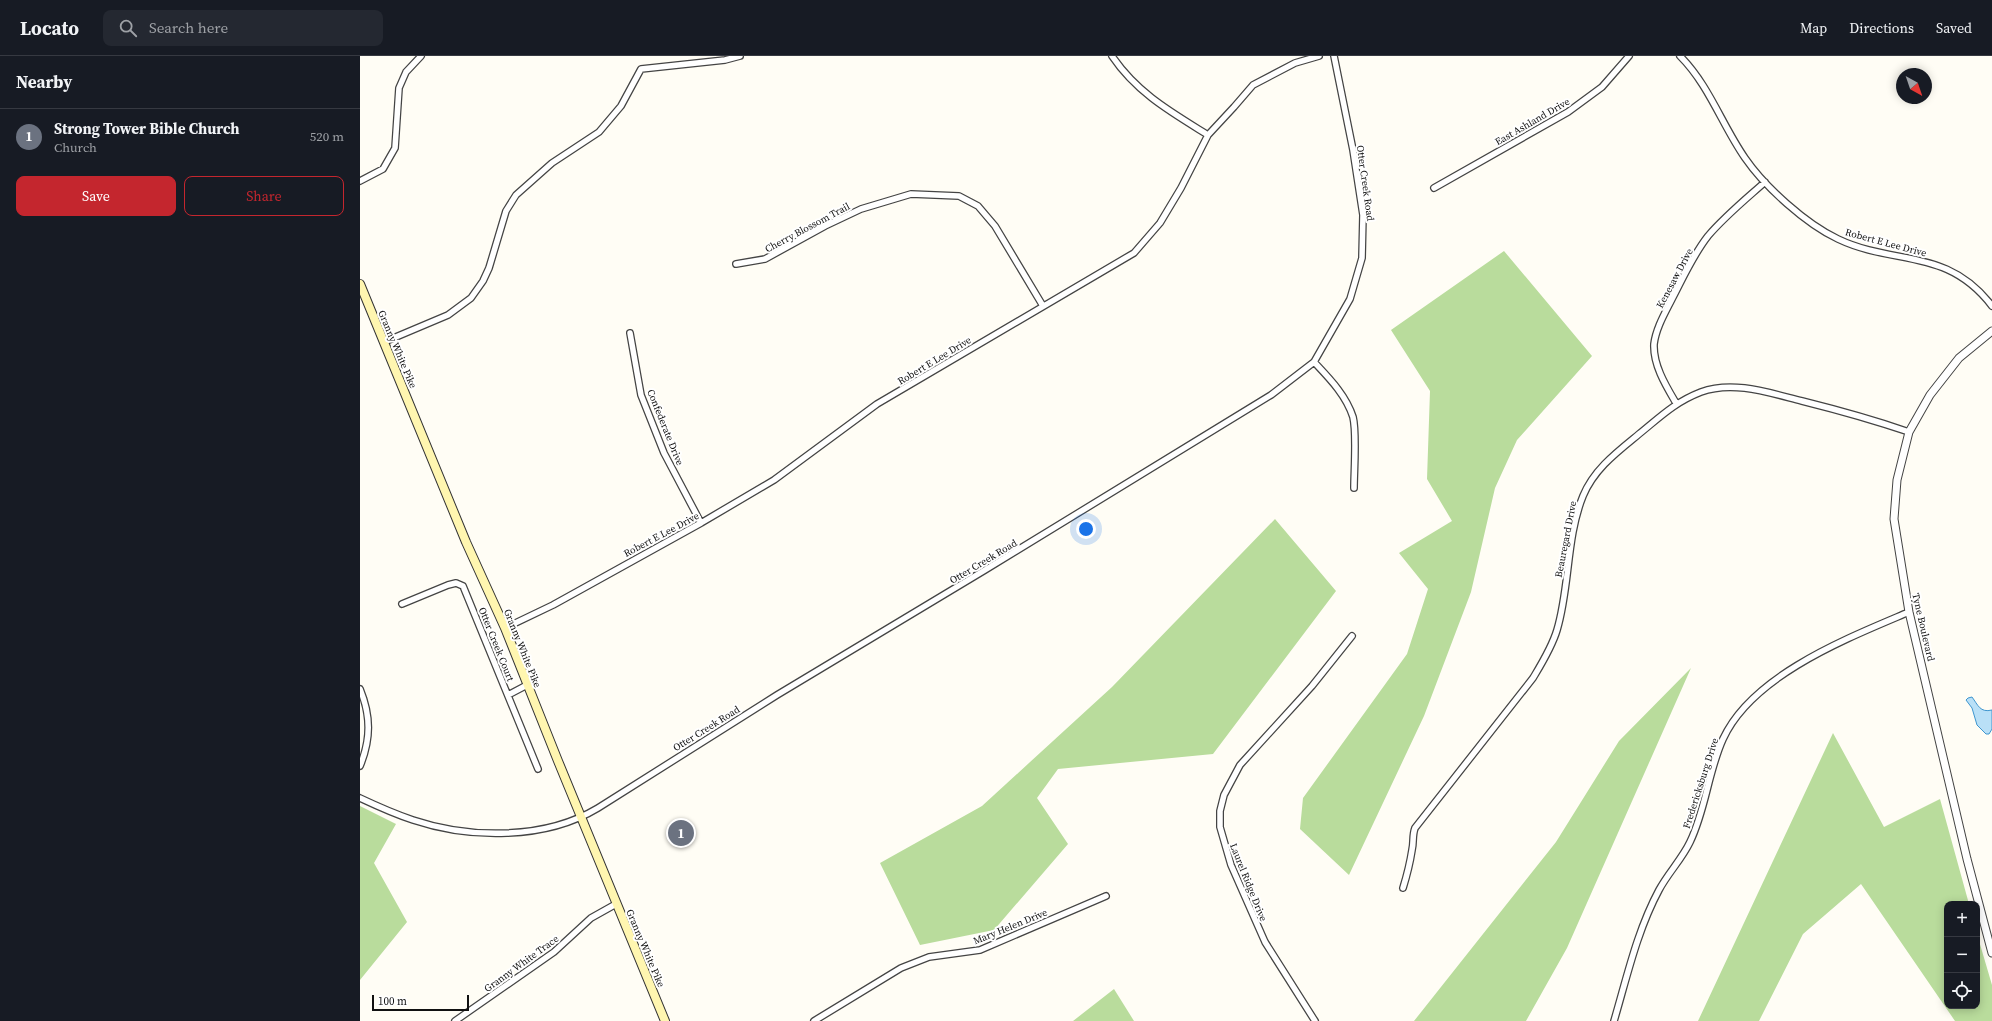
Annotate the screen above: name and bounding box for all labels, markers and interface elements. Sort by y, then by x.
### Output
search box [103,10,383,46]
text: Locato [20,15,79,41]
icon: search [117,17,139,39]
text: Search here [149,17,228,38]
text: Map [1800,18,1827,38]
text: Directions [1849,18,1914,38]
text: Saved [1936,18,1972,38]
north arrow [1896,68,1932,104]
text: Nearby [16,70,72,94]
street label: East Ashland Drive [1493,95,1572,148]
text: Strong Tower Bible Church [54,118,240,139]
text: 1 [25,128,33,145]
text: 520 m [310,128,344,145]
text: Church [54,139,97,156]
street label: Otter Creek Road [1354,144,1377,222]
button: Save [16,176,176,216]
button: Share [184,176,344,216]
street label: Cherry Blossom Trail [763,200,852,255]
street label: Robert E Lee Drive [1844,225,1928,260]
street label: Kenesaw Drive [1653,246,1696,310]
street label: Granny White Pike [375,308,420,390]
street label: Robert E Lee Drive [895,333,973,388]
street label: Confederate Drive [644,387,687,467]
street label: Beauregard Drive [1552,500,1579,578]
street label: Robert E Lee Drive [621,509,701,560]
your location [1076,519,1096,539]
street label: Otter Creek Road [947,536,1020,587]
street label: Tyne Boulevard [1909,592,1938,663]
street label: Otter Creek Court [476,605,518,684]
street label: Granny White Pike [501,607,544,689]
street label: Otter Creek Road [670,703,742,754]
street label: Fredericksburg Drive [1680,736,1721,830]
pin: 1 [668,818,694,848]
street label: Laurel Ridge Drive [1227,841,1270,923]
map controls [1944,901,1980,1009]
button: + [1944,901,1980,937]
street label: Mary Helen Drive [971,906,1049,947]
street label: Granny White Pike [623,907,668,989]
street label: Granny White Trace [481,932,561,995]
button: − [1944,937,1980,973]
button: locate [1944,973,1980,1009]
scale bar [372,993,469,1012]
text: 100 m [378,994,407,1009]

